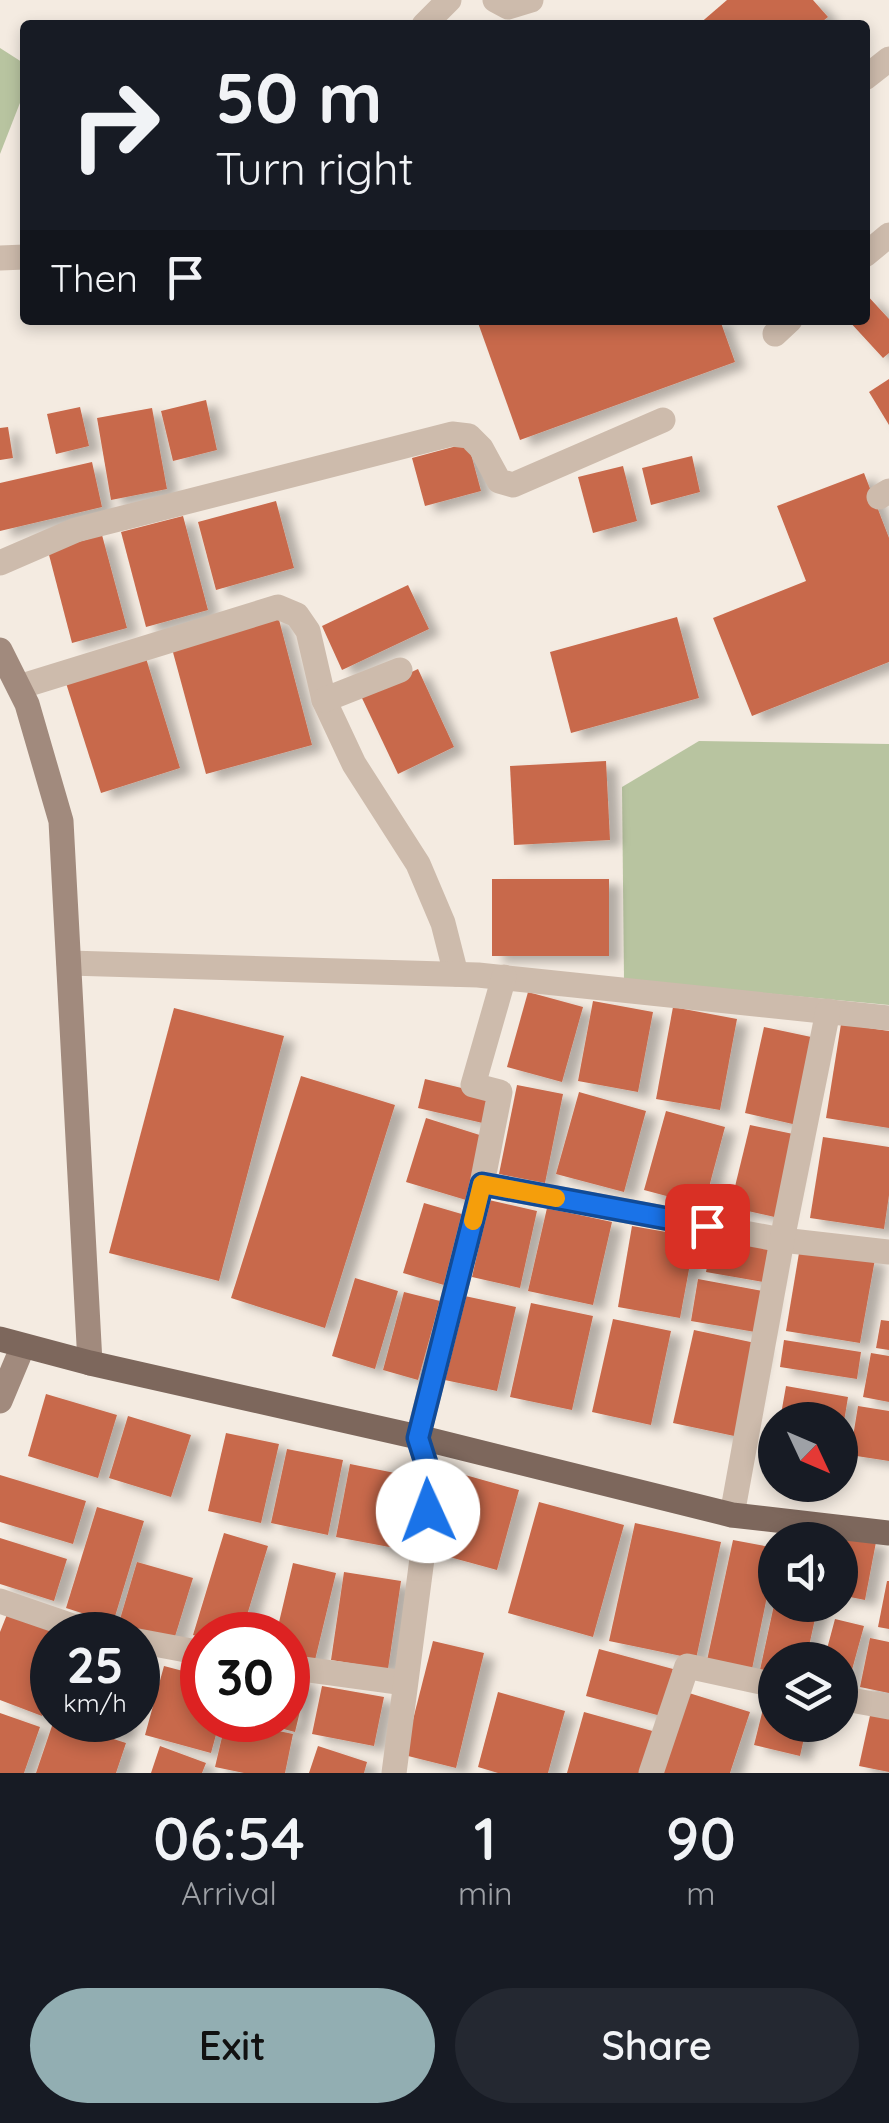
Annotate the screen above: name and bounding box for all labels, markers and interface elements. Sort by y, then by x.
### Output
text: 50 m [215,53,382,141]
icon: right [50,60,180,190]
text: Turn right [215,140,414,196]
icon: arrive [158,250,213,305]
text: Then [50,254,138,302]
pin [665,1184,750,1269]
icon: arrive [680,1199,735,1254]
north arrow [758,1402,858,1502]
map controls [758,1402,858,1742]
position arrow [376,1459,480,1563]
button: sound [758,1522,858,1622]
speed limit sign: 30 [180,1612,310,1742]
text: 25 [66,1633,124,1696]
button: layers [758,1642,858,1742]
text: km/h [63,1687,127,1718]
text: 06:54 [153,1800,305,1875]
text: 1 [474,1800,497,1875]
text: 90 [666,1800,736,1875]
text: Arrival [181,1873,277,1913]
text: min [458,1873,513,1913]
text: m [686,1873,715,1913]
button: Exit [30,1988,435,2103]
button: Share [455,1988,859,2103]

